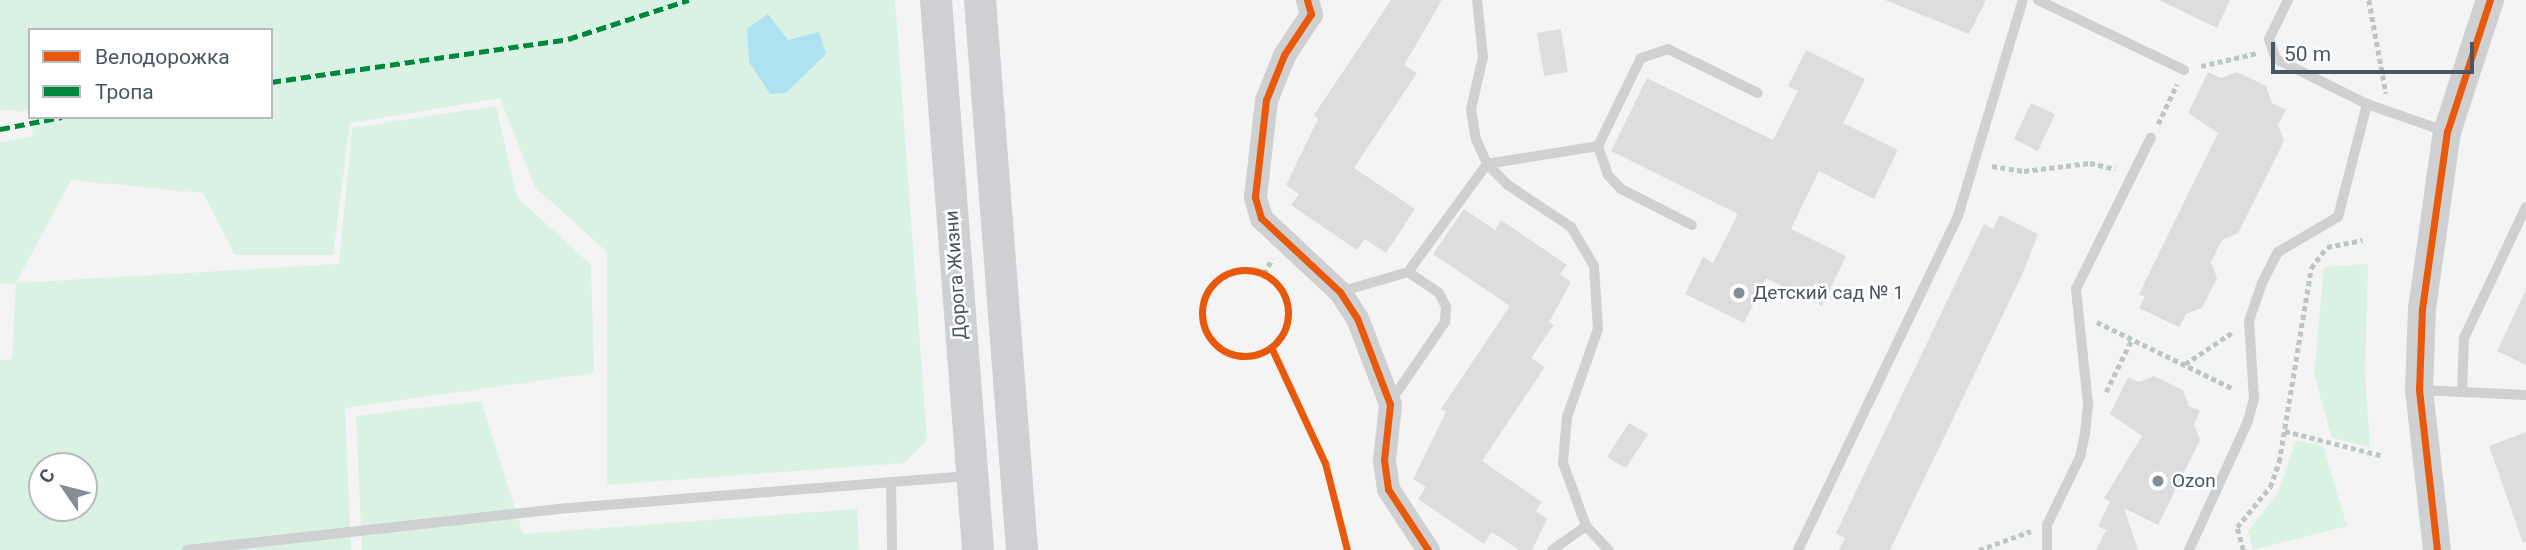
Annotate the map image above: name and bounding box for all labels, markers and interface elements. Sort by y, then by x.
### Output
legend [28,28,273,119]
scale bar [2274,28,2477,72]
text: 50 m [2284,42,2331,66]
text: Велодорожка [95,45,230,69]
text: Тропа [95,80,154,104]
street label: Дорога Жизни [940,210,972,340]
place label: Детский сад № 1 [1753,282,1904,304]
marker: Детский сад № 1 [1731,285,1747,301]
north arrow [28,452,98,522]
text: С [34,464,60,488]
place label: Ozon [2172,470,2216,492]
marker: Ozon [2150,473,2166,489]

